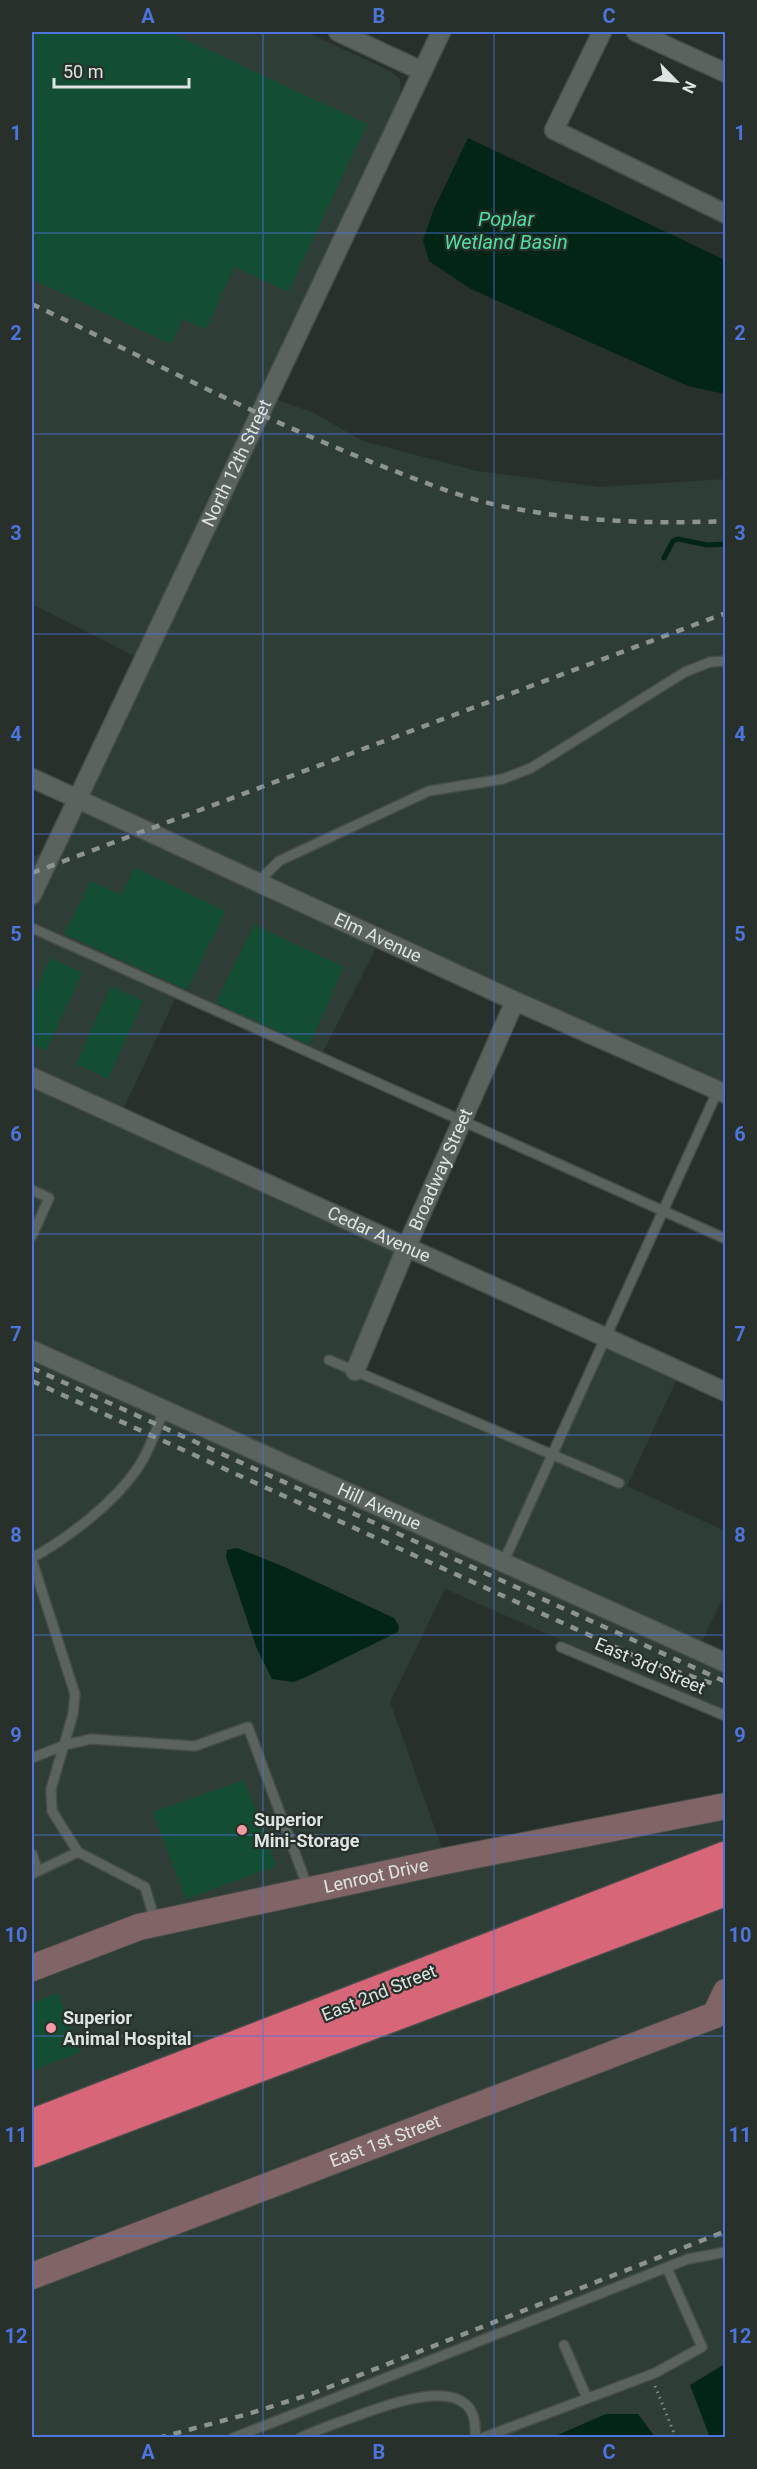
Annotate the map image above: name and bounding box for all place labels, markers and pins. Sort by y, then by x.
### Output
place label: Superior Mini-Storage [254,1809,360,1851]
marker: Superior Mini-Storage [235,1823,249,1837]
place label: Superior Animal Hospital [63,2007,192,2049]
marker: Superior Animal Hospital [44,2021,58,2035]

